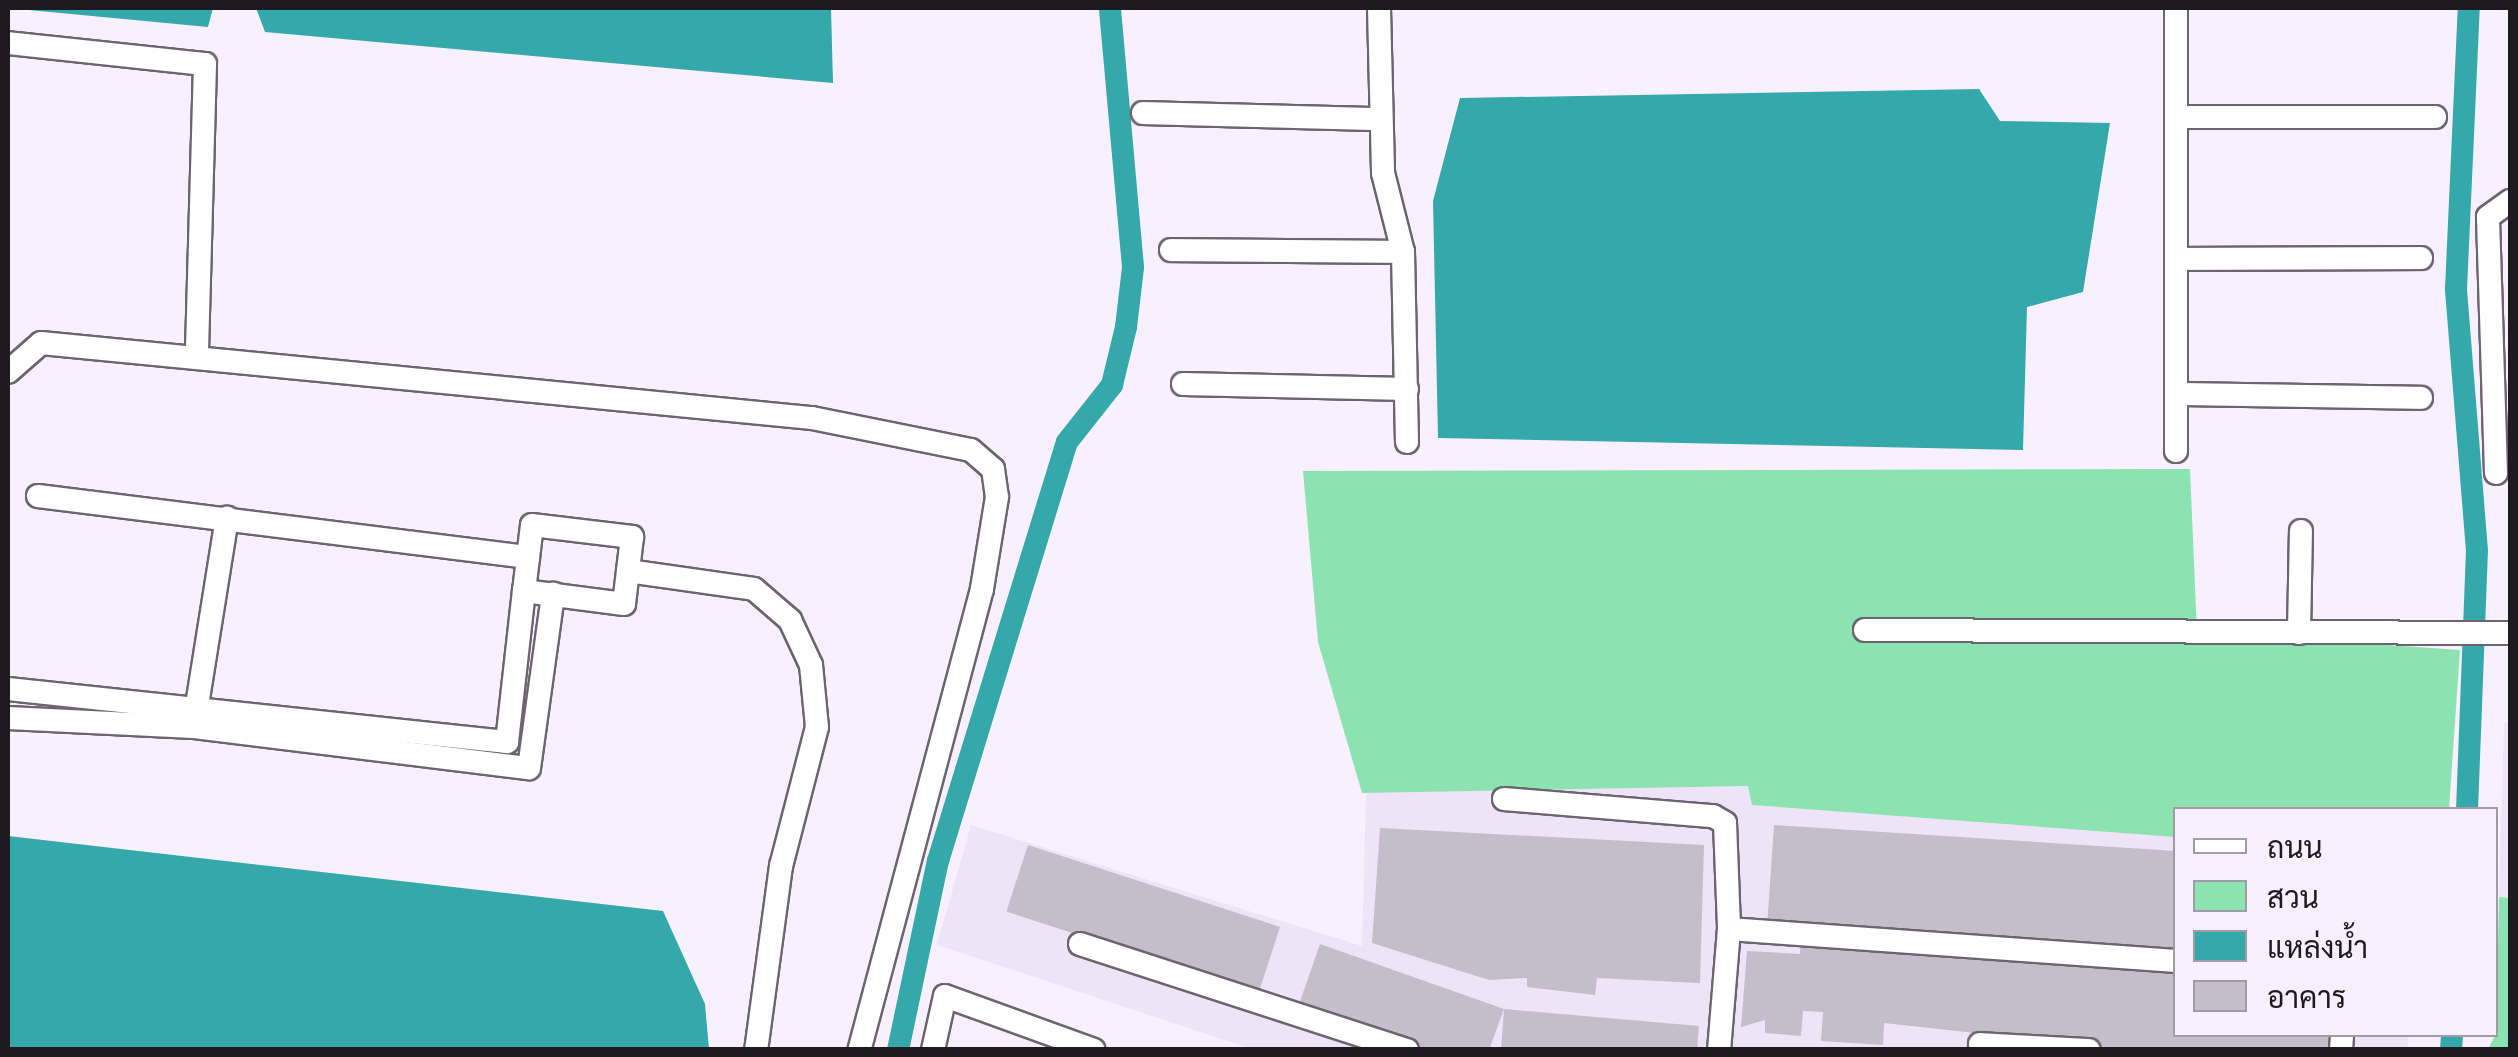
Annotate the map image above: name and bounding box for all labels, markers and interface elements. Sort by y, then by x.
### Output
legend [2173,807,2498,1037]
text: ถนน [2267,828,2323,867]
text: สวน [2267,878,2319,917]
text: แหล่งน้ำ [2267,928,2368,967]
text: อาคาร [2267,978,2346,1017]

